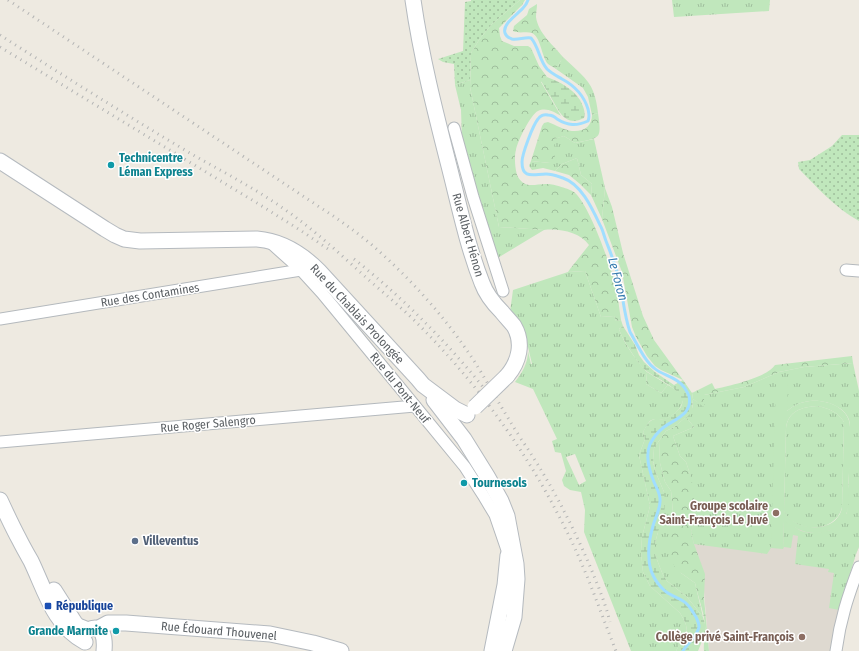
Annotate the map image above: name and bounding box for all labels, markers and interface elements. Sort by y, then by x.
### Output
place label: Technicentre Léman Express [119,151,193,179]
marker: Technicentre Léman Express [106,160,116,170]
street label: Rue Albert Hénon [449,192,487,278]
water label: Le Foron [605,256,631,303]
street label: Rue du Chablais Prolongée [307,261,407,367]
street label: Rue des Contamines [100,280,200,310]
street label: Rue du Pont-Neuf [367,350,434,427]
street label: Rue Roger Salengro [160,413,256,435]
place label: Tournesols [472,476,528,490]
marker: Tournesols [459,478,469,488]
place label: Groupe scolaire Saint-François Le Juvé [659,499,768,528]
marker: Groupe scolaire Saint-François Le Juvé [771,508,781,518]
place label: Villeventus [142,534,199,548]
marker: Villeventus [130,536,140,546]
place label: République [56,599,113,613]
marker: République [43,601,53,611]
street label: Rue Édouard Thouvenel [161,618,278,643]
place label: Grande Marmite [28,624,108,638]
marker: Grande Marmite [111,626,121,636]
place label: Collège privé Saint-François [656,630,795,645]
marker: Collège privé Saint-François [797,632,807,642]

